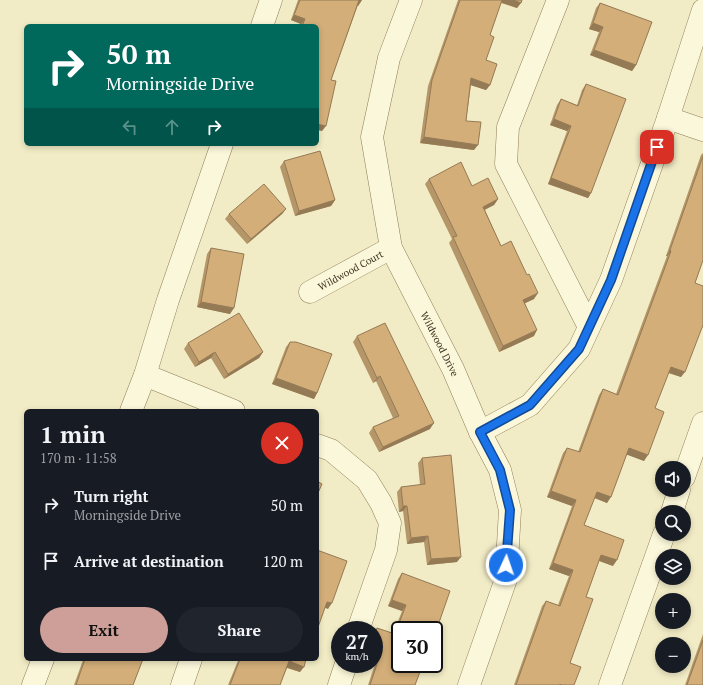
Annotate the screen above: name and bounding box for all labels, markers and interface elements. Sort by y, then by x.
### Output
text: 50 m [106,35,171,72]
icon: right [40,40,92,92]
text: Morningside Drive [106,71,254,95]
icon: left [119,116,141,138]
icon: ahead [161,116,183,138]
icon: right [203,116,225,138]
pin [640,130,674,164]
icon: arrive [646,136,668,158]
street label: Wildwood Court [316,247,386,293]
street label: Wildwood Drive [418,309,461,378]
text: 1 min [40,418,106,450]
button: close [261,422,303,464]
text: 170 m · 11:58 [40,449,117,467]
map controls [655,461,691,673]
button: sound [655,461,691,497]
text: Turn right [74,486,149,506]
icon: right [40,494,62,516]
text: 50 m [270,495,303,515]
button: search [655,505,691,541]
text: Morningside Drive [74,506,181,524]
position arrow [485,544,527,586]
button: layers [655,549,691,585]
icon: arrive [40,550,62,572]
text: Arrive at destination [74,551,224,571]
text: 120 m [262,551,303,571]
button: + [655,593,691,629]
button: Exit [40,607,168,653]
button: Share [176,607,303,653]
speed limit sign: 30 [391,621,443,673]
text: 27 [346,628,368,655]
button: − [655,637,691,673]
text: km/h [345,650,369,663]

